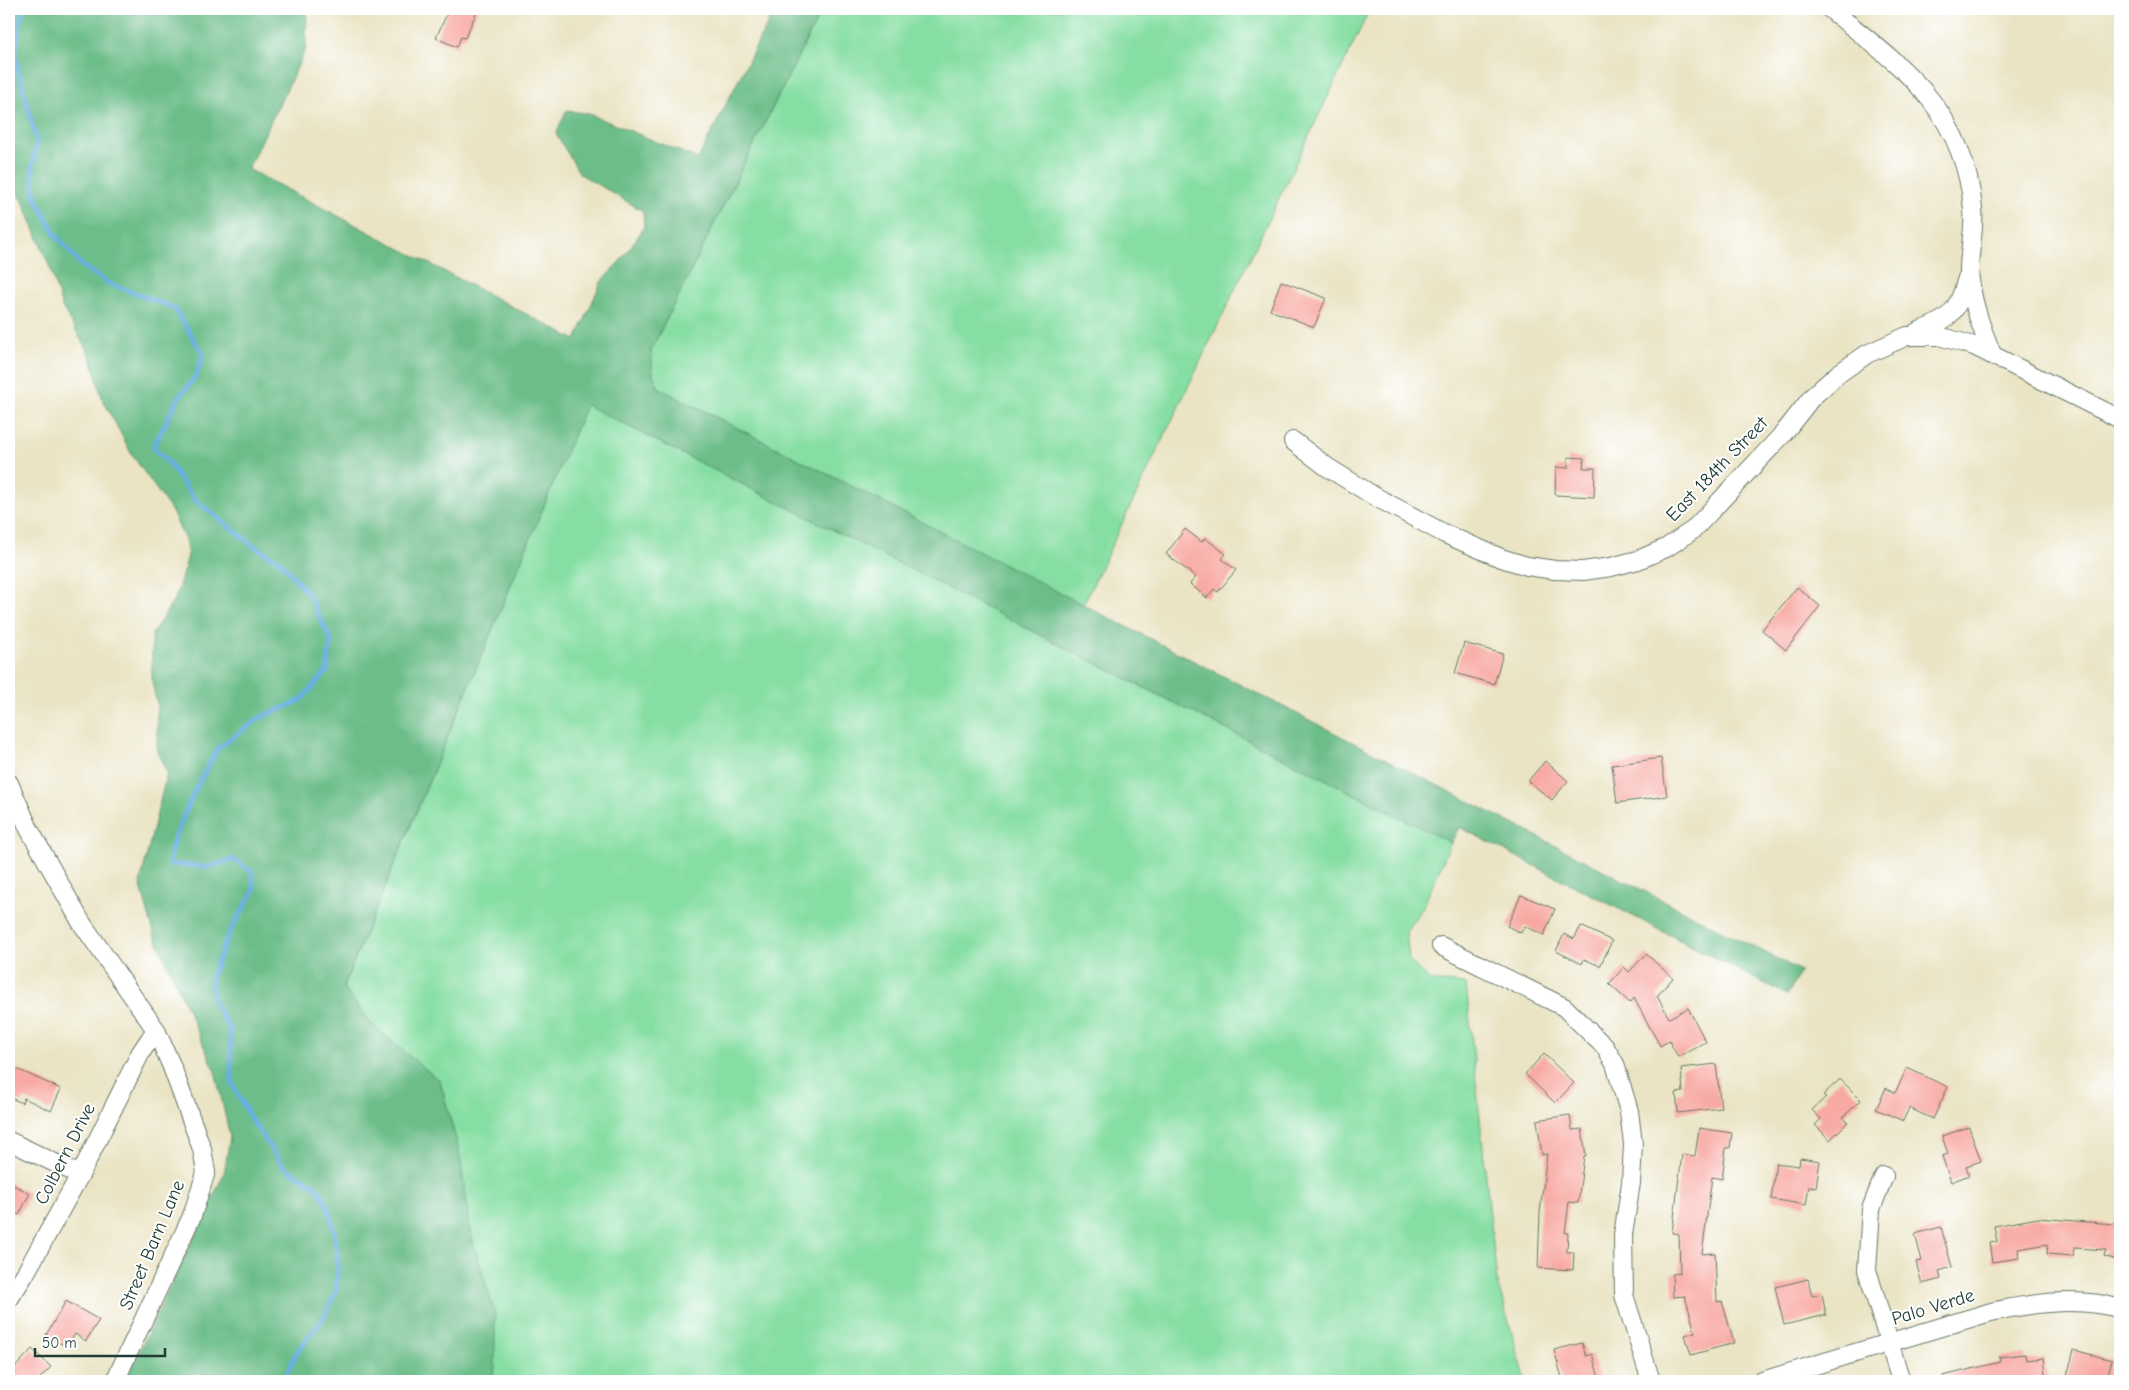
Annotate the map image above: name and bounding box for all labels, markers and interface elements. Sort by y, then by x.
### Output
street label: East 184th Street [1662,412,1773,526]
street label: Colbern Drive [30,1100,100,1208]
street label: Street Barn Lane [115,1177,189,1313]
street label: Palo Verde [1889,1284,1977,1330]
scale bar [35,1325,165,1357]
text: 50 m [42,1334,77,1352]

